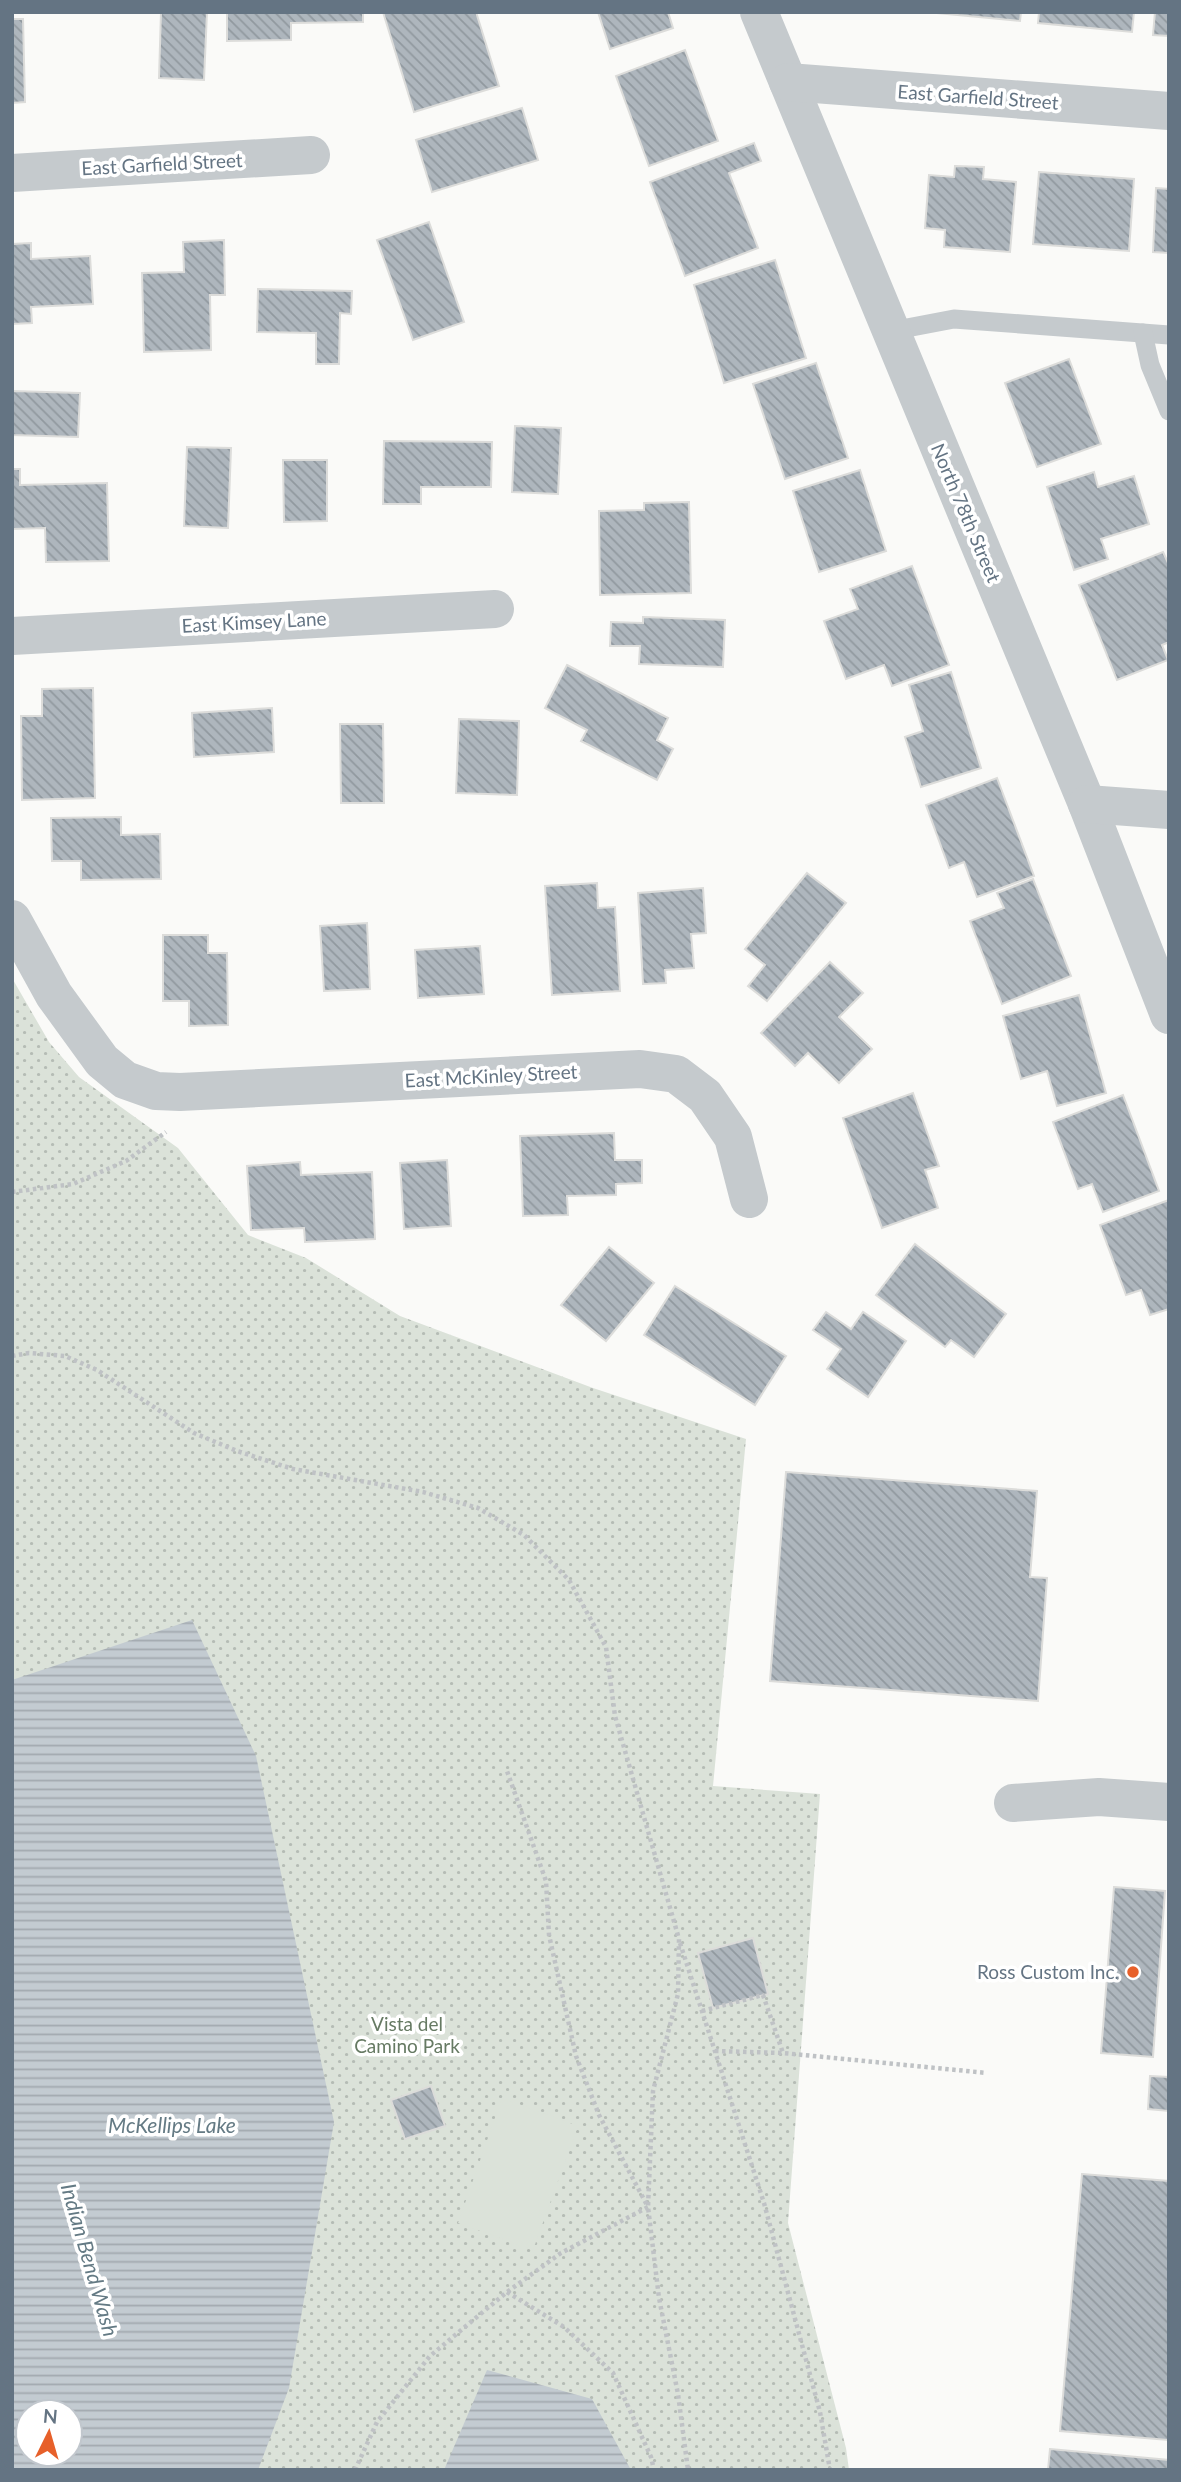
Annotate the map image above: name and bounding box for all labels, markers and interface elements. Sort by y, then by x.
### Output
street label: East Garfield Street [897,79,1059,114]
street label: East Garfield Street [81,148,243,179]
street label: North 78th Street [927,440,1006,586]
street label: East Kimsey Lane [181,606,327,637]
street label: East McKinley Street [404,1059,578,1092]
place label: Ross Custom Inc. [977,1960,1119,1983]
marker: Ross Custom Inc. [1125,1964,1141,1980]
park label: Vista del Camino Park [354,2012,460,2057]
water label: McKellips Lake [108,2112,236,2137]
water label: Indian Bend Wash [57,2180,124,2339]
north arrow [14,2398,84,2468]
text: N [42,2403,59,2428]

